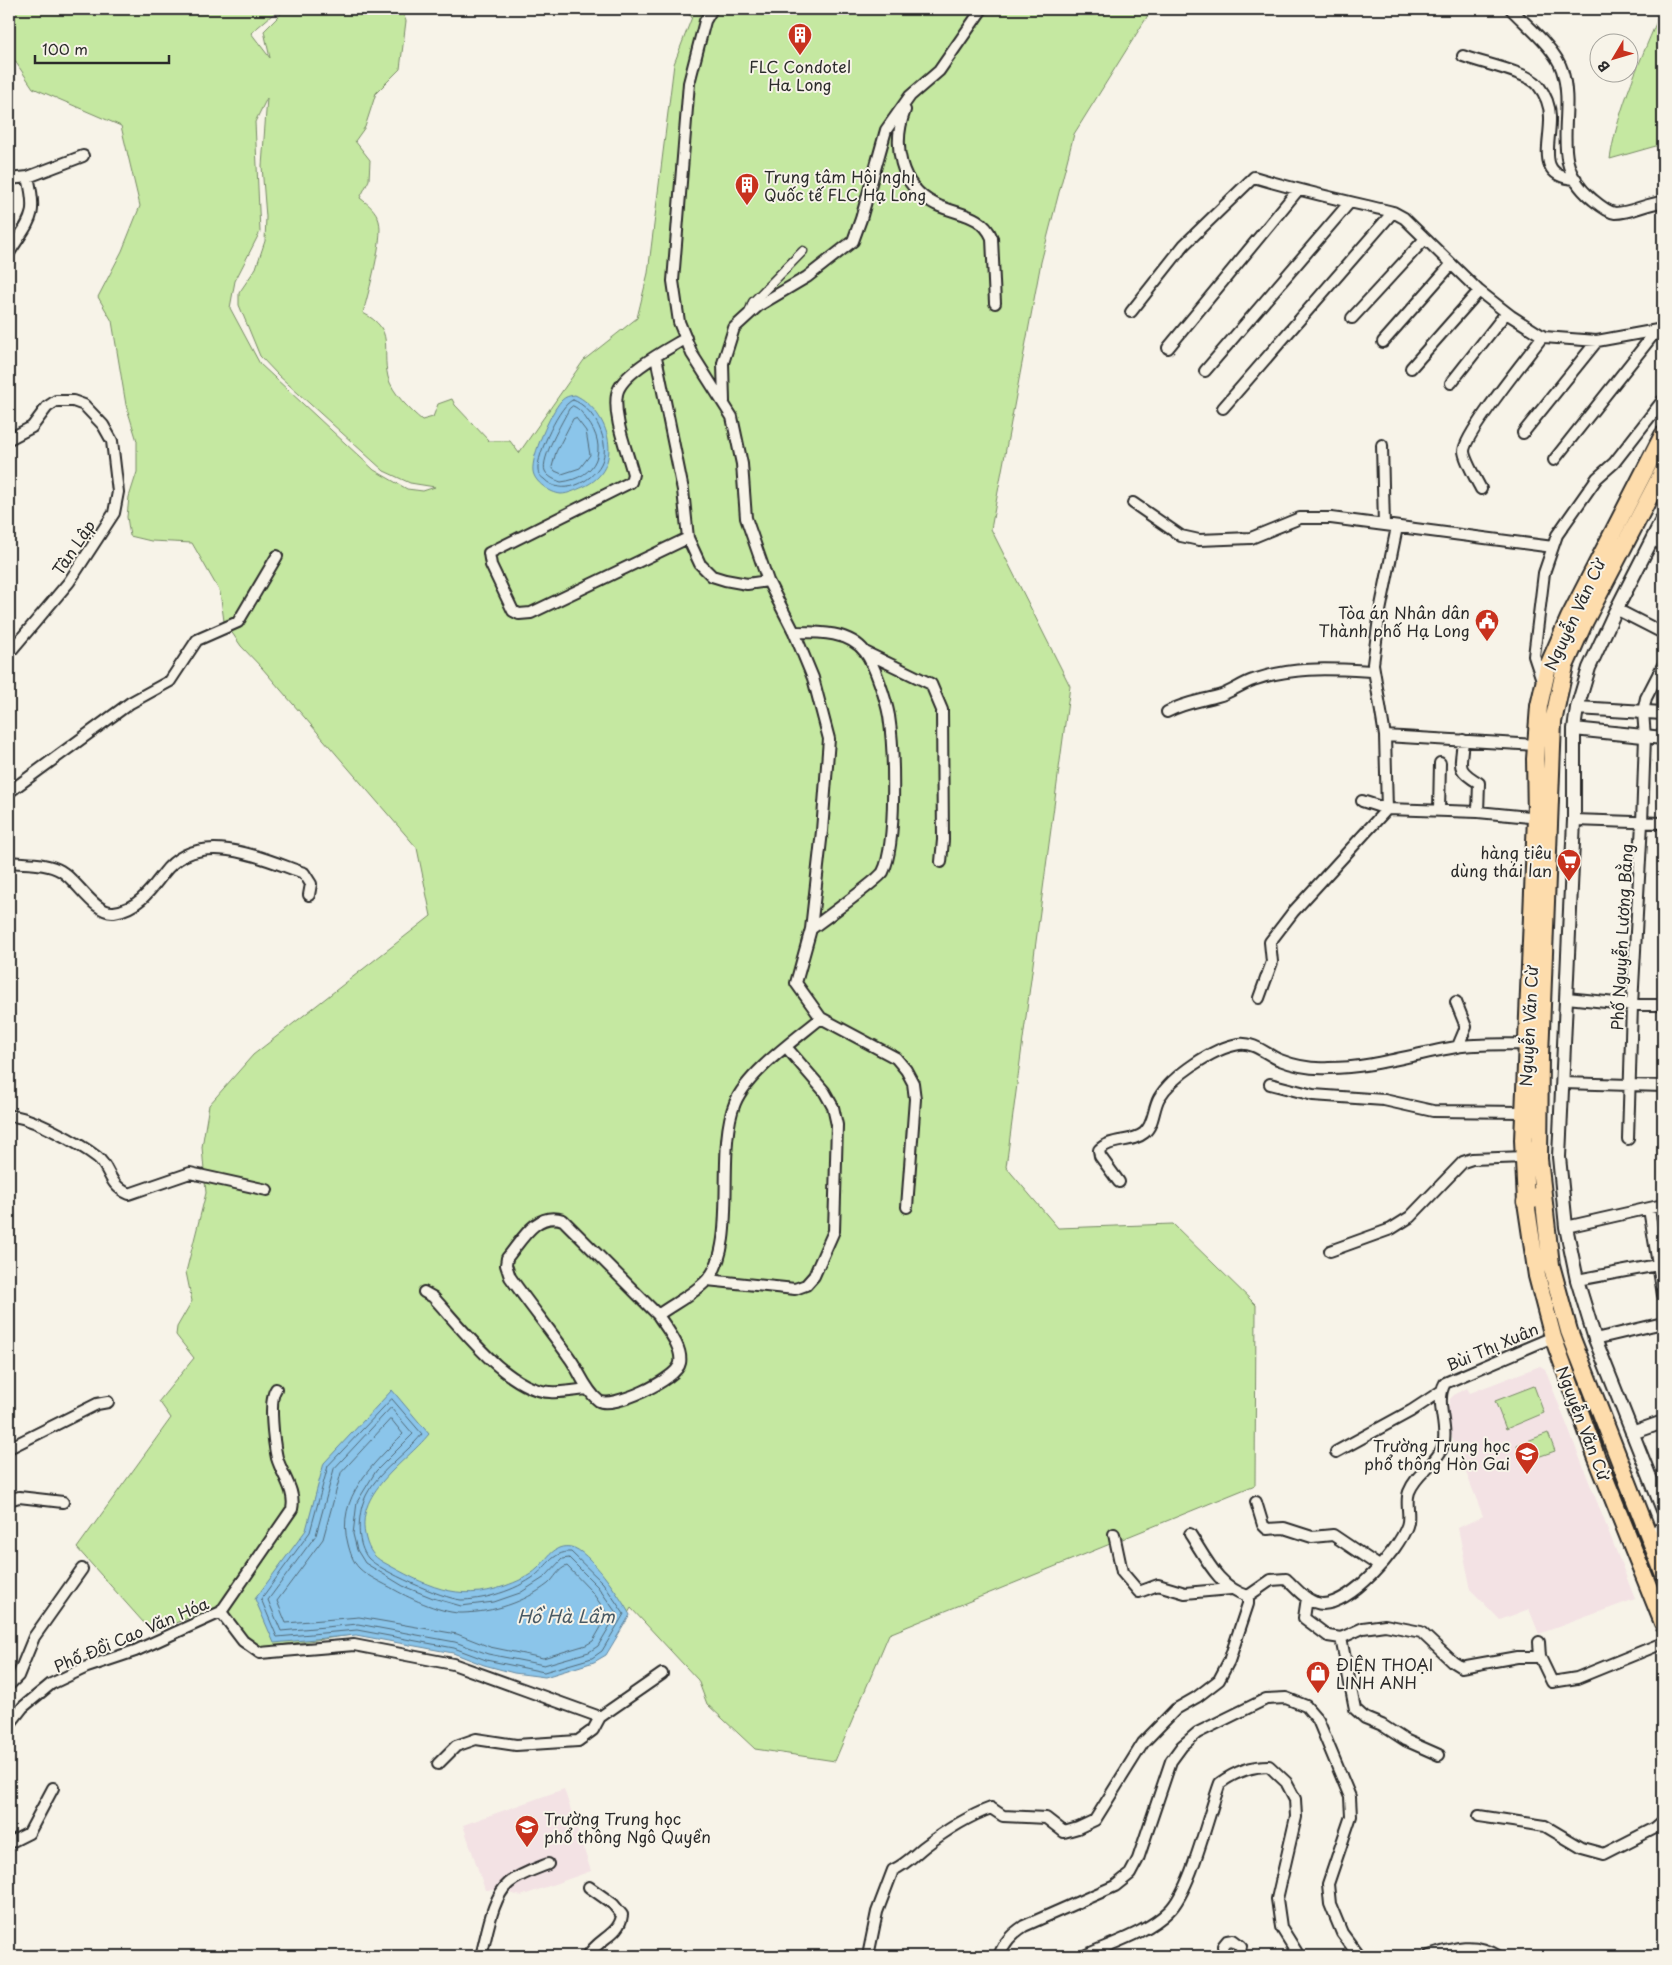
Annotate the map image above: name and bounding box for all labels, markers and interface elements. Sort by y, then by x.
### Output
building icon: FLC Condotel Ha Long [787,22,813,56]
scale bar [35,32,169,64]
north arrow [1590,32,1640,82]
text: 100 m [42,37,88,60]
place label: FLC Condotel Ha Long [749,54,851,96]
text: B [1592,56,1615,77]
place label: Trung tâm Hội nghị Quốc tế FLC Hạ Long [764,164,926,206]
building icon: Trung tâm Hội nghị Quốc tế FLC Hạ Long [734,172,760,206]
street label: Tân Lập [46,515,100,579]
street label: Nguyễn Văn Cừ [1538,554,1611,674]
place label: Tòa án Nhân dân Thành phố Hạ Long [1319,600,1470,642]
public building icon: Tòa án Nhân dân Thành phố Hạ Long [1474,608,1500,642]
place label: hàng tiêu dùng thái lan [1451,840,1552,882]
street label: Phố Nguyễn Lương Bằng [1604,843,1638,1031]
supermarket icon: hàng tiêu dùng thái lan [1556,848,1582,882]
street label: Nguyễn Văn Cừ [1513,964,1543,1087]
street label: Bùi Thị Xuân [1442,1316,1542,1376]
street label: Nguyễn Văn Cừ [1551,1362,1617,1484]
place label: Trường Trung học phổ thông Hòn Gai [1364,1433,1510,1475]
school or university icon: Trường Trung học phổ thông Hòn Gai [1514,1441,1540,1475]
street label: Phố Đồi Cao Văn Hóa [50,1590,213,1677]
water label: Hồ Hà Lầm [517,1602,616,1629]
place label: ĐIỆN THOẠI LINH ANH [1336,1652,1433,1694]
shop icon: ĐIỆN THOẠI LINH ANH [1305,1660,1331,1694]
place label: Trường Trung học phổ thông Ngô Quyền [544,1806,711,1848]
school or university icon: Trường Trung học phổ thông Ngô Quyền [514,1814,540,1848]

